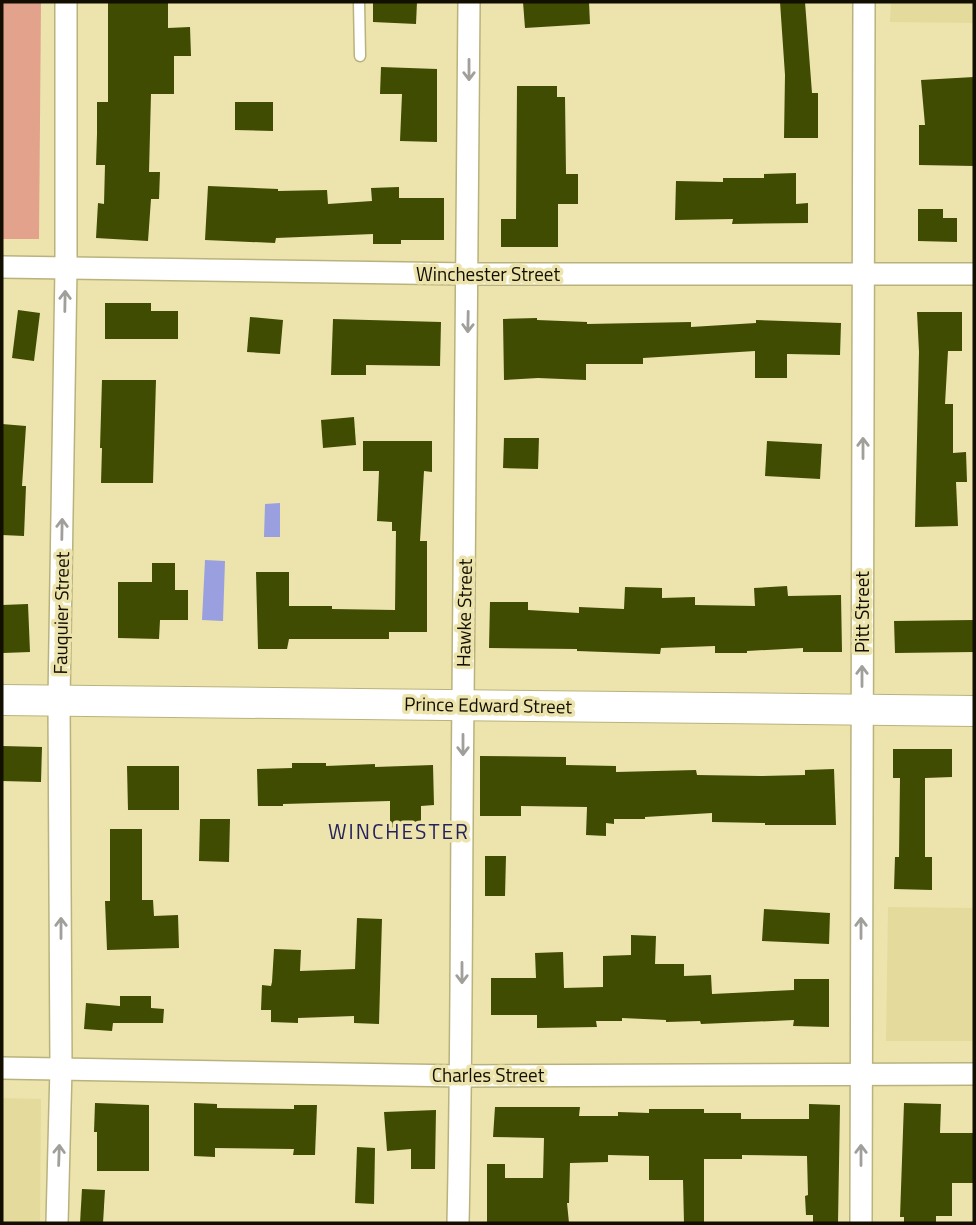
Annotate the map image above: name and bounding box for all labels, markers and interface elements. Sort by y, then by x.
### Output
one-way arrow [462,58,476,81]
street label: Winchester Street [416,259,560,288]
one-way arrow [58,290,72,313]
one-way arrow [461,310,475,333]
one-way arrow [856,437,870,460]
one-way arrow [55,517,69,540]
street label: Fauquier Street [45,551,76,675]
street label: Hawke Street [448,558,479,667]
street label: Pitt Street [847,571,876,653]
one-way arrow [855,664,869,687]
street label: Prince Edward Street [404,689,573,720]
one-way arrow [456,734,470,757]
district label: WINCHESTER [328,815,470,847]
one-way arrow [54,916,68,939]
one-way arrow [854,916,868,939]
one-way arrow [455,961,469,984]
street label: Charles Street [432,1060,545,1089]
one-way arrow [53,1144,66,1167]
one-way arrow [854,1144,868,1167]

